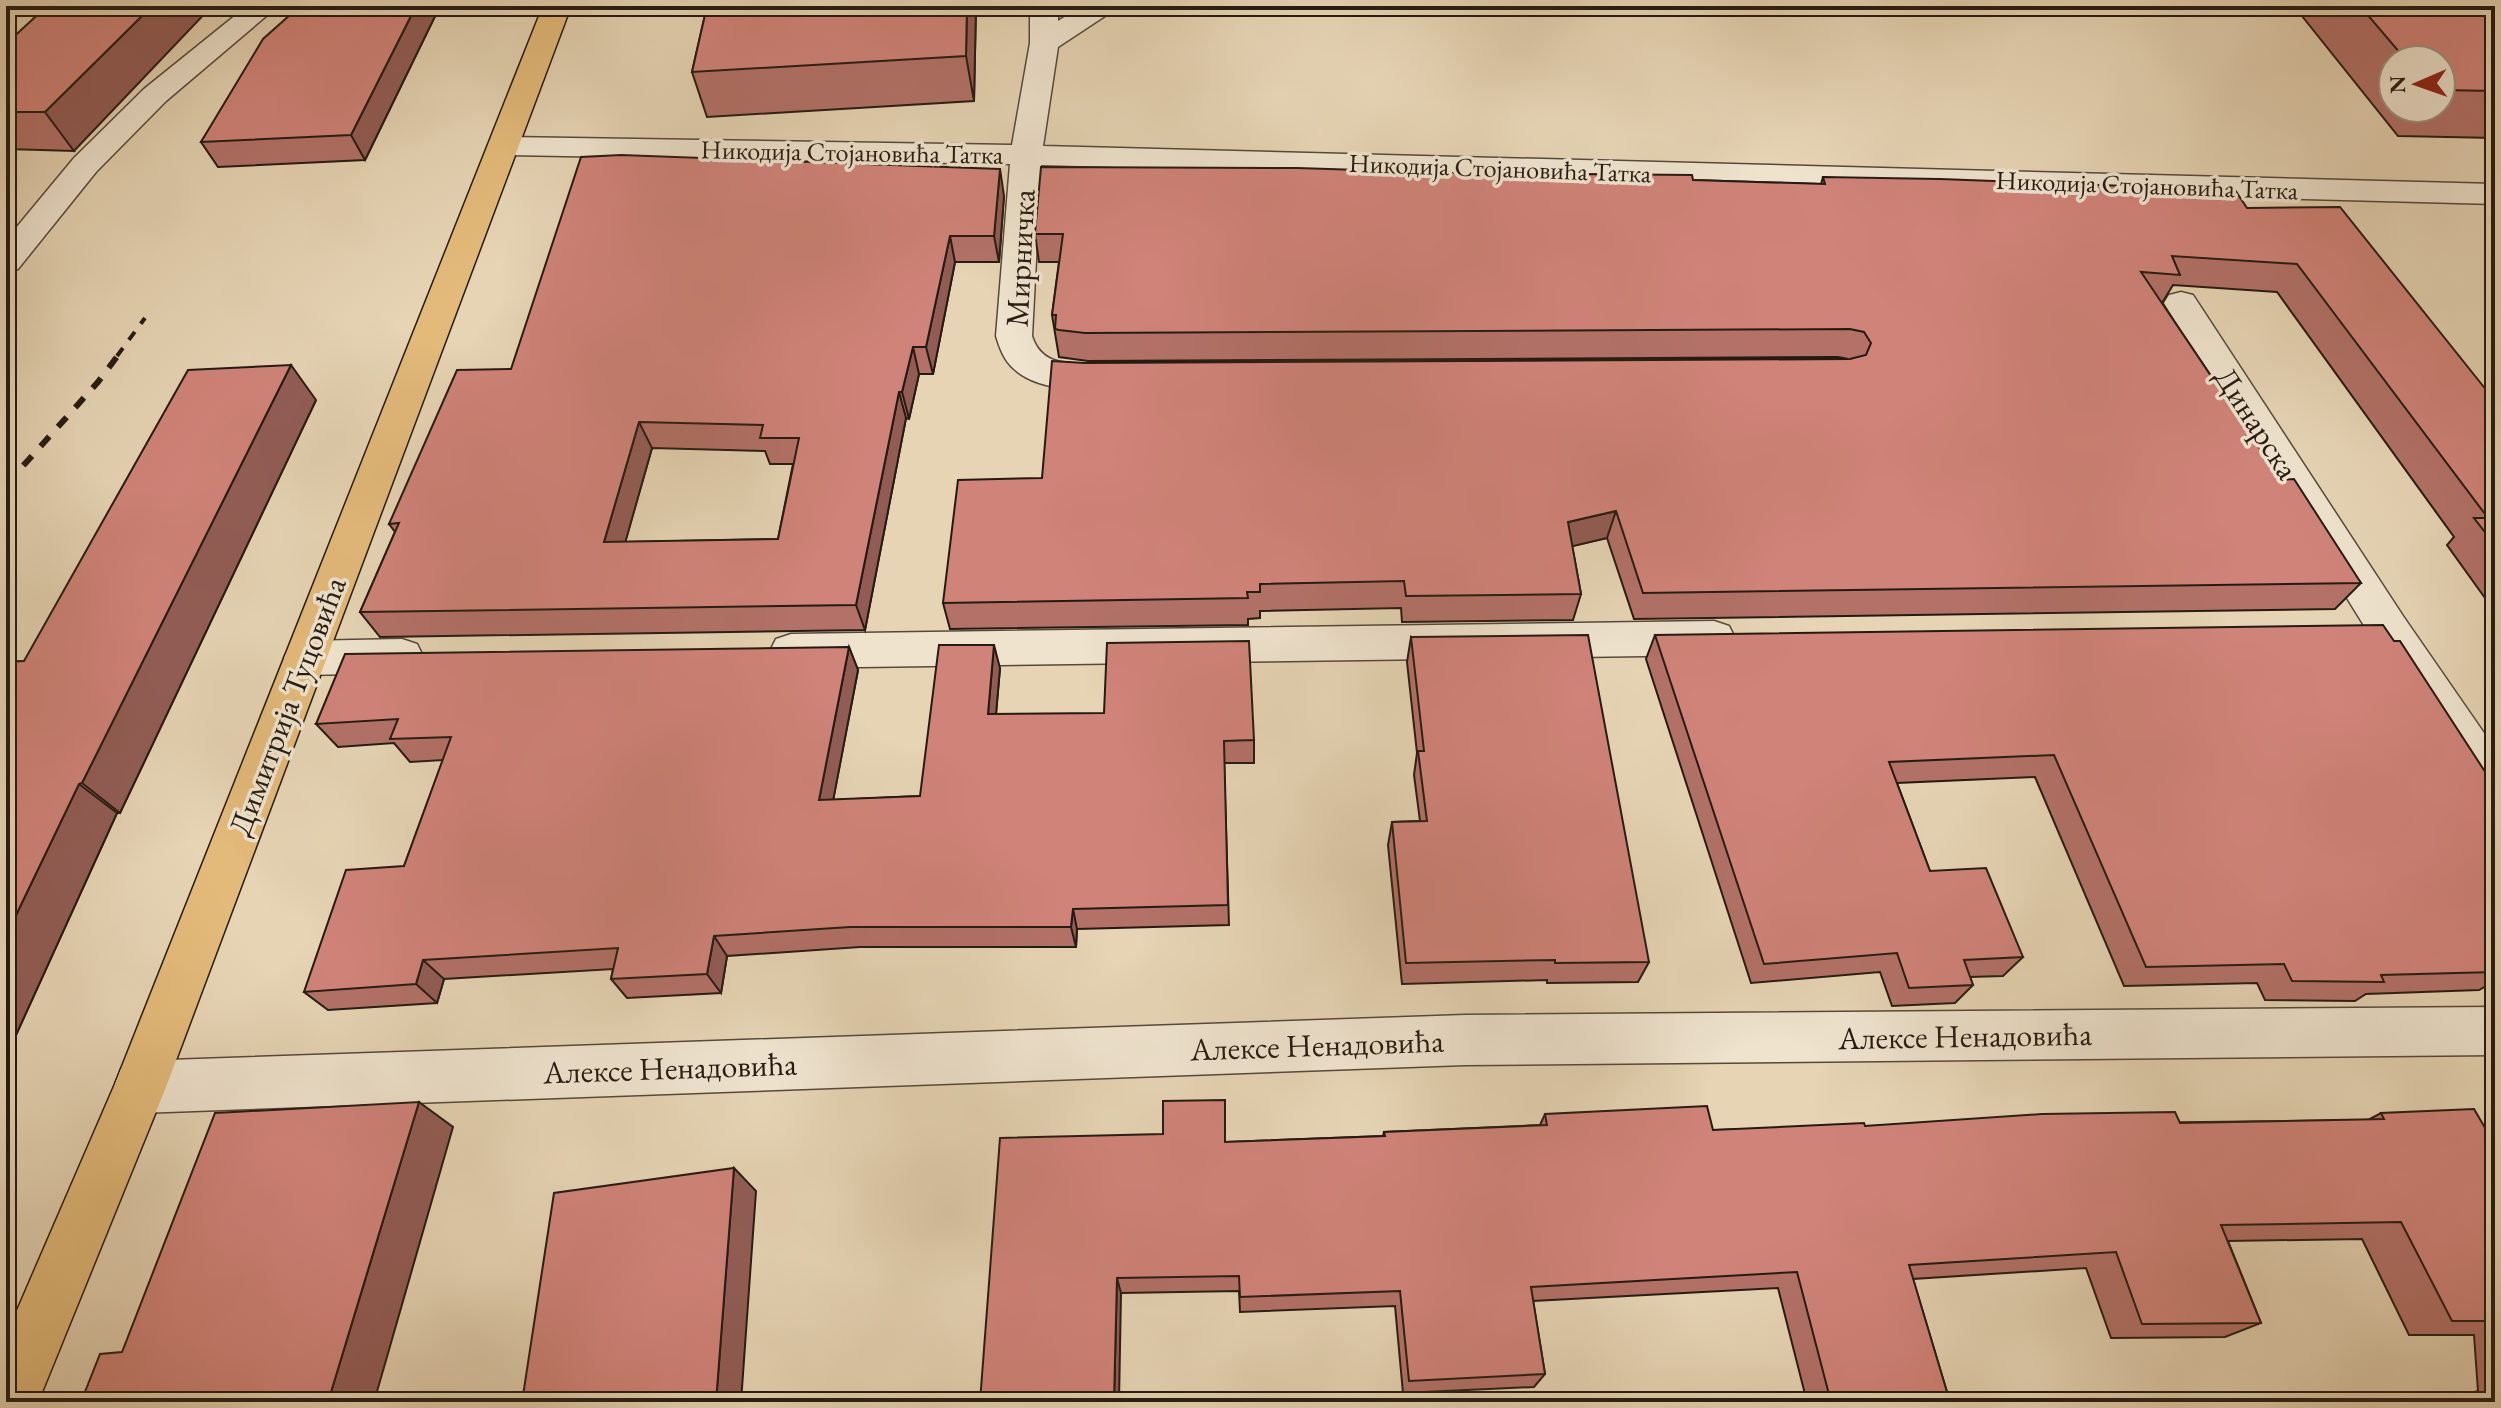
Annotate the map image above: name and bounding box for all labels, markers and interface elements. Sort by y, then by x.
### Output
north arrow [2377,44,2457,124]
text: N [2383,75,2412,94]
street label: Никодија Стојановића Татка [700,132,1004,172]
street label: Никодија Стојановића Татка [1348,146,1652,190]
street label: Никодија Стојановића Татка [1995,163,2299,207]
street label: Мирничка [995,188,1045,328]
street label: Динарска [2205,359,2309,487]
street label: Димитрија Туцовића [218,570,356,841]
street label: Алексе Ненадовића [1837,1013,2093,1059]
street label: Алексе Ненадовића [1188,1020,1445,1070]
street label: Алексе Ненадовића [541,1043,798,1093]

